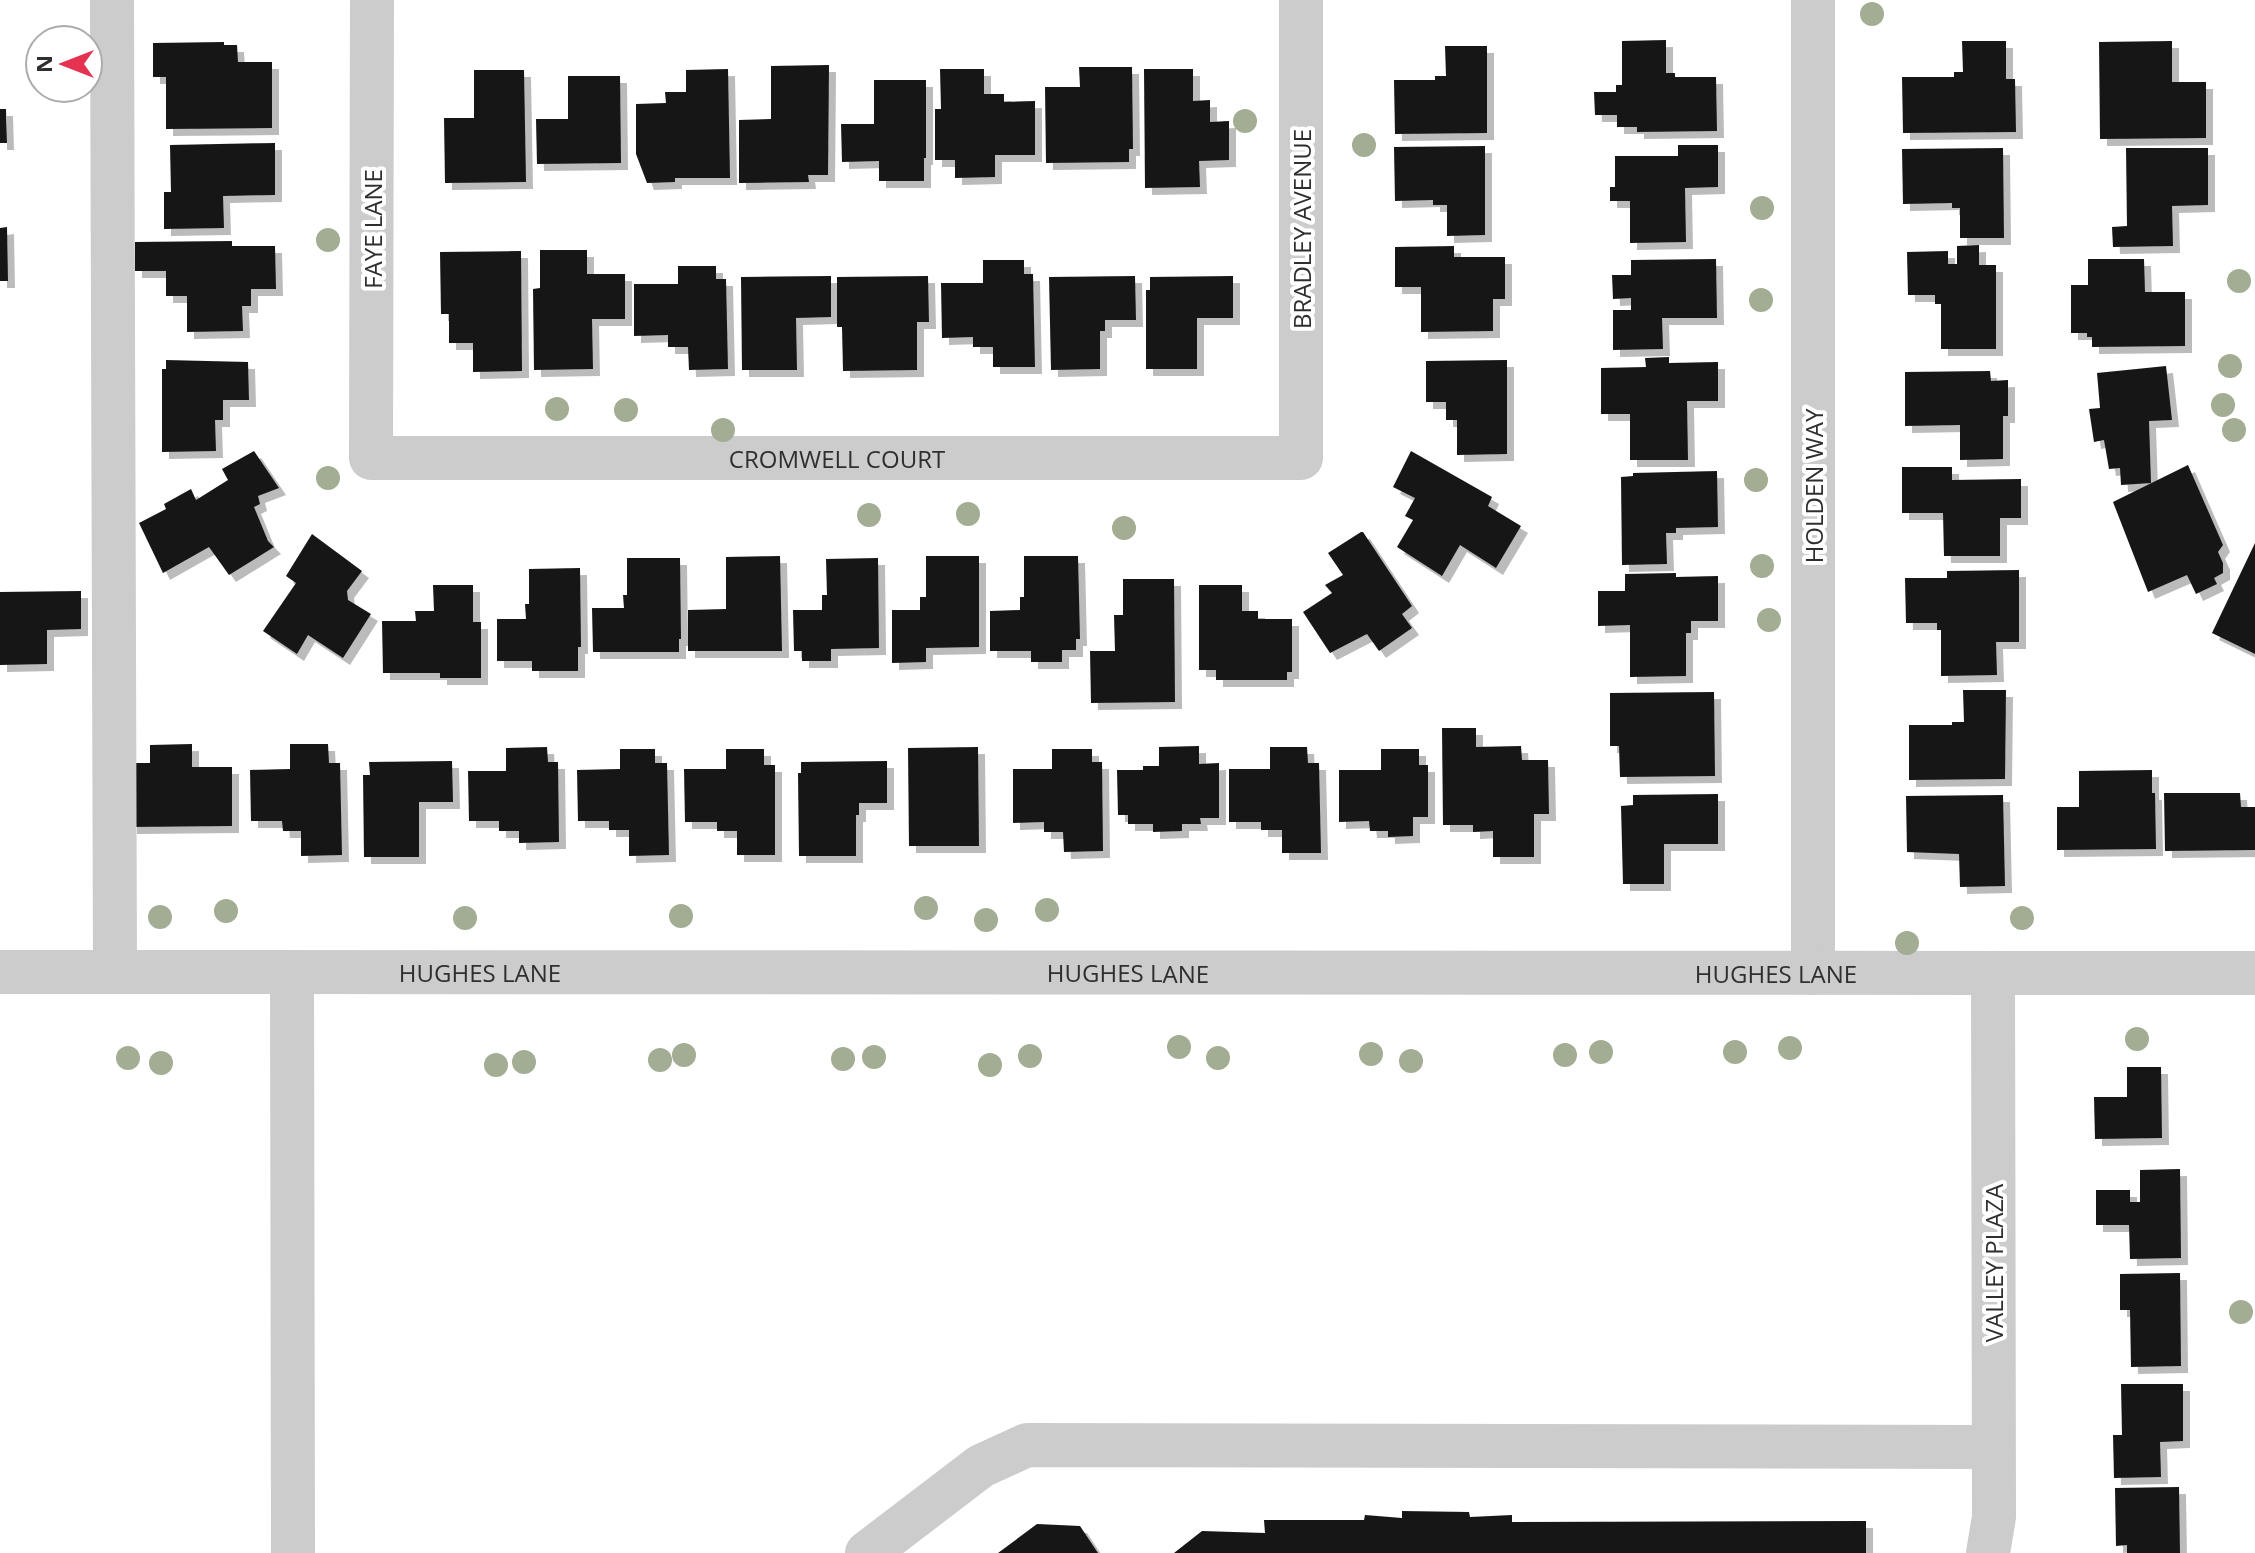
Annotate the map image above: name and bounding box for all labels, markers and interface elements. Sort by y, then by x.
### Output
north arrow [24,24,104,104]
text: N [28,55,58,73]
street label: BRADLEY AVENUE [1285,129,1318,329]
street label: FAYE LANE [356,169,389,289]
street label: HOLDEN WAY [1797,408,1830,563]
street label: CROMWELL COURT [729,442,945,475]
street label: HUGHES LANE [399,956,561,989]
street label: HUGHES LANE [1047,956,1209,989]
street label: HUGHES LANE [1695,956,1857,989]
street label: VALLEY PLAZA [1977,1183,2010,1342]

